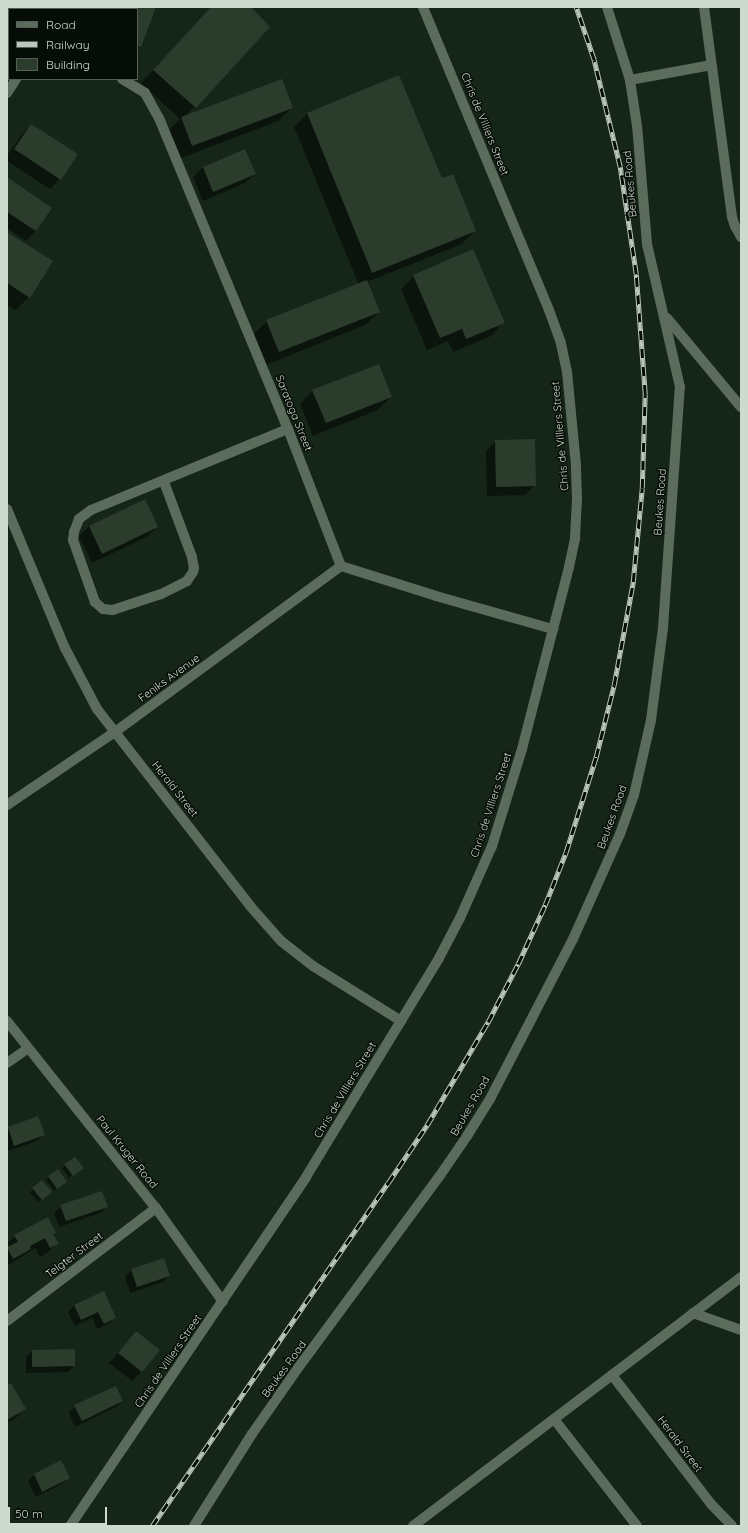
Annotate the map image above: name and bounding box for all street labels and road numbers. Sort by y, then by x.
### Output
street label: Chris de Villiers Street [458,71,512,177]
street label: Beukes Road [621,150,639,218]
street label: Saratoga Street [273,373,315,453]
street label: Chris de Villiers Street [549,381,571,491]
street label: Beukes Road [651,468,669,536]
street label: Feniks Avenue [136,651,202,705]
street label: Chris de Villiers Street [468,751,514,859]
street label: Herald Street [149,759,201,819]
street label: Beukes Road [594,783,630,851]
street label: Chris de Villiers Street [311,1040,379,1140]
street label: Beukes Road [448,1074,492,1138]
street label: Paul Kruger Road [94,1113,160,1191]
street label: Telgter Street [43,1229,105,1281]
street label: Chris de Villiers Street [132,1312,204,1410]
street label: Beukes Road [259,1338,309,1400]
street label: Herald Street [655,1413,705,1475]

